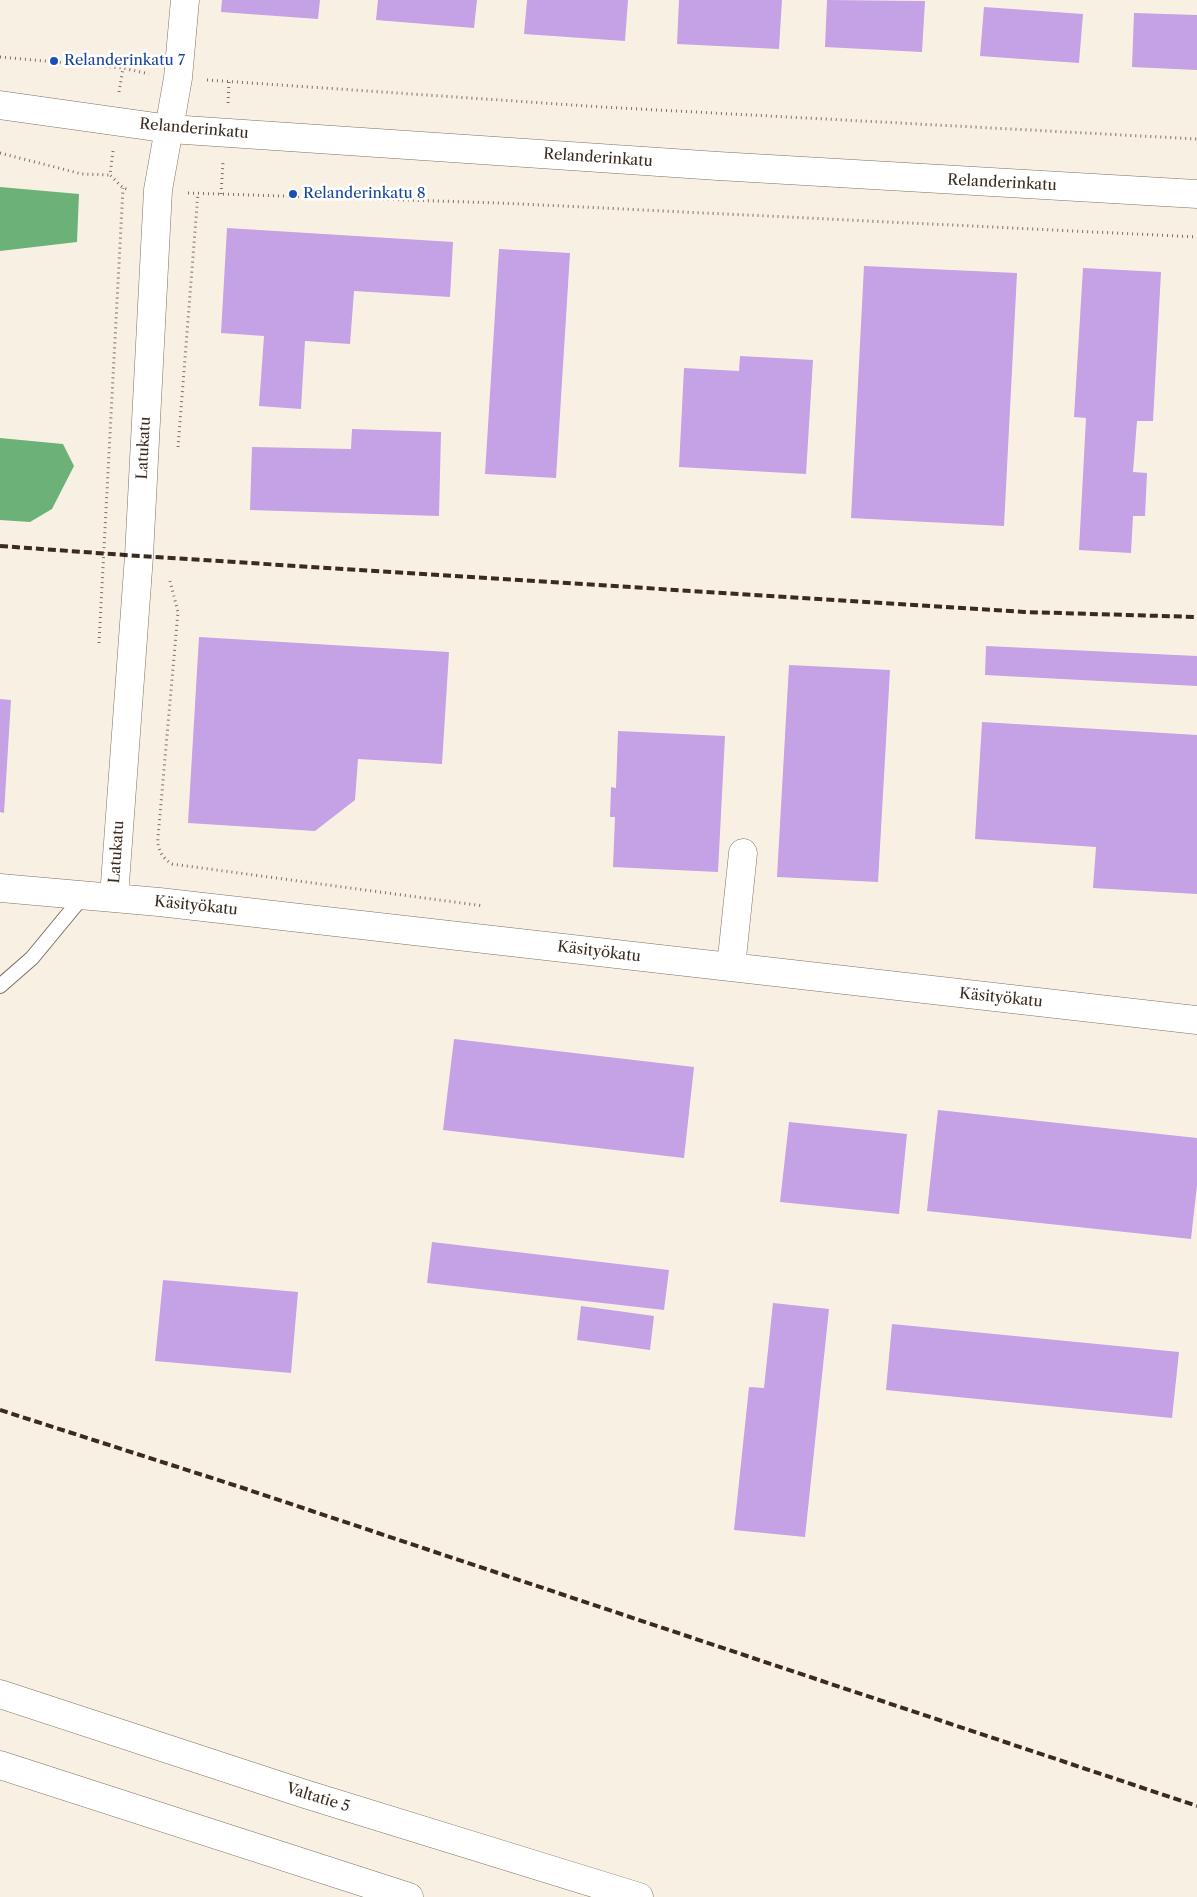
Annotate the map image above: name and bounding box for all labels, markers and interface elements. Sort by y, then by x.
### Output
place label: Relanderinkatu 7 [64,52,185,70]
marker: Relanderinkatu 7 [48,55,60,67]
street label: Relanderinkatu [139,115,249,143]
street label: Relanderinkatu [543,145,653,171]
street label: Relanderinkatu [947,171,1057,195]
place label: Relanderinkatu 8 [303,185,426,203]
marker: Relanderinkatu 8 [287,188,299,200]
street label: Latukatu [133,416,155,480]
street label: Latukatu [106,820,128,884]
street label: Käsityökatu [153,893,239,919]
street label: Käsityökatu [556,938,642,966]
street label: Käsityökatu [958,985,1044,1011]
street label: Valtatie 5 [284,1780,352,1816]

